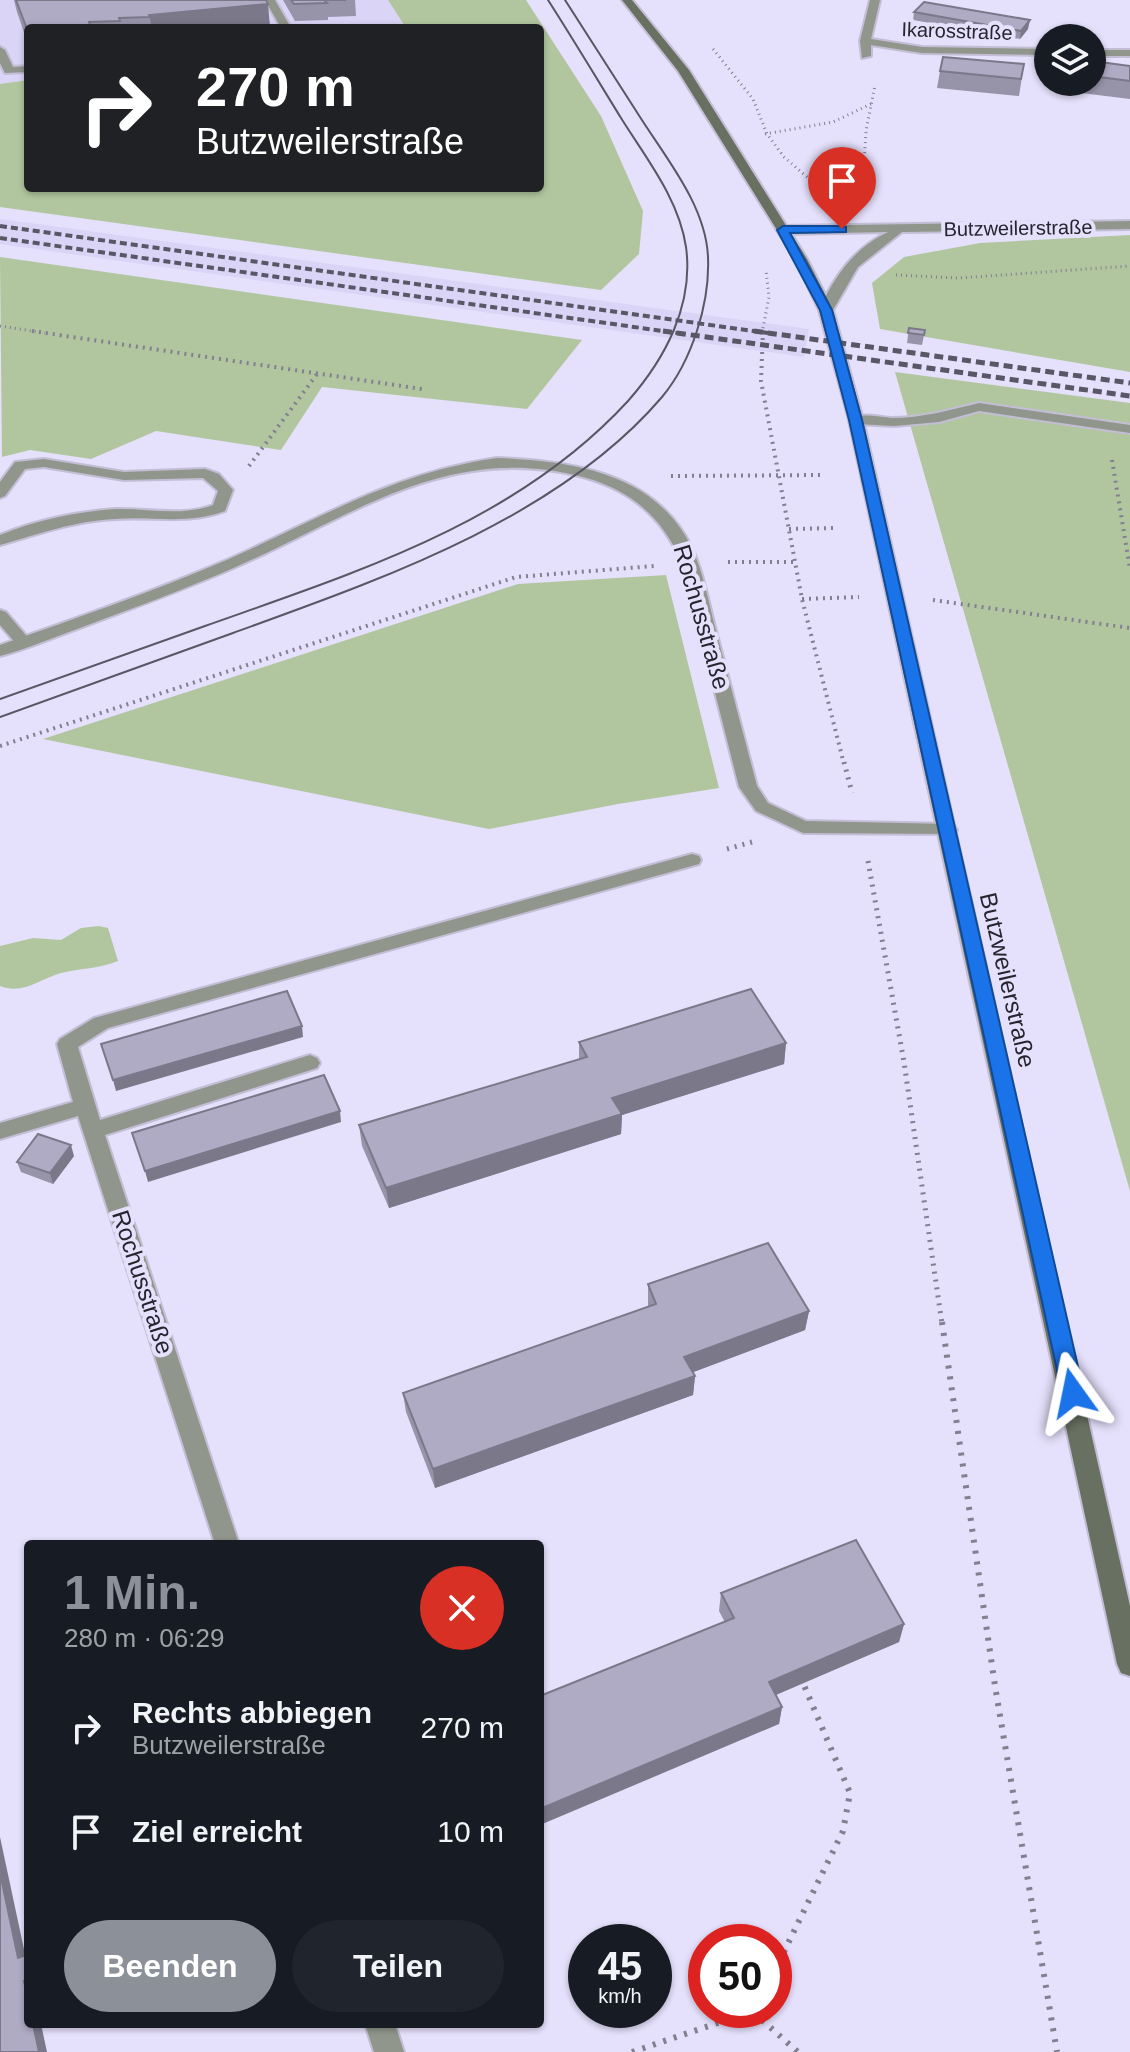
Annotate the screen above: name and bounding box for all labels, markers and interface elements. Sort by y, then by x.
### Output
street label: Ikarosstraße [901,18,1013,44]
map controls [1034,24,1106,96]
button: layers [1034,24,1106,96]
text: 270 m [196,55,355,118]
icon: right [64,56,168,160]
text: Butzweilerstraße [196,121,464,162]
pin [808,147,876,229]
icon: arrive [820,159,864,203]
street label: Butzweilerstraße [943,216,1093,240]
street label: Rochusstraße [668,541,736,693]
street label: Butzweilerstraße [975,890,1041,1070]
street label: Rochusstraße [107,1207,179,1357]
position arrow [1031,1351,1115,1435]
text: 1 Min. [64,1566,200,1619]
button: close [420,1566,504,1650]
text: 280 m · 06:29 [64,1623,224,1653]
text: Rechts abbiegen [132,1696,372,1729]
icon: right [64,1706,108,1750]
text: 270 m [421,1711,504,1744]
text: Butzweilerstraße [132,1730,326,1760]
icon: arrive [64,1810,108,1854]
text: Ziel erreicht [132,1815,302,1848]
text: 10 m [437,1815,504,1848]
button: Beenden [64,1920,276,2012]
button: Teilen [292,1920,504,2012]
speed limit sign: 50 [688,1924,792,2028]
text: 45 [598,1944,642,1988]
text: km/h [598,1985,642,2007]

